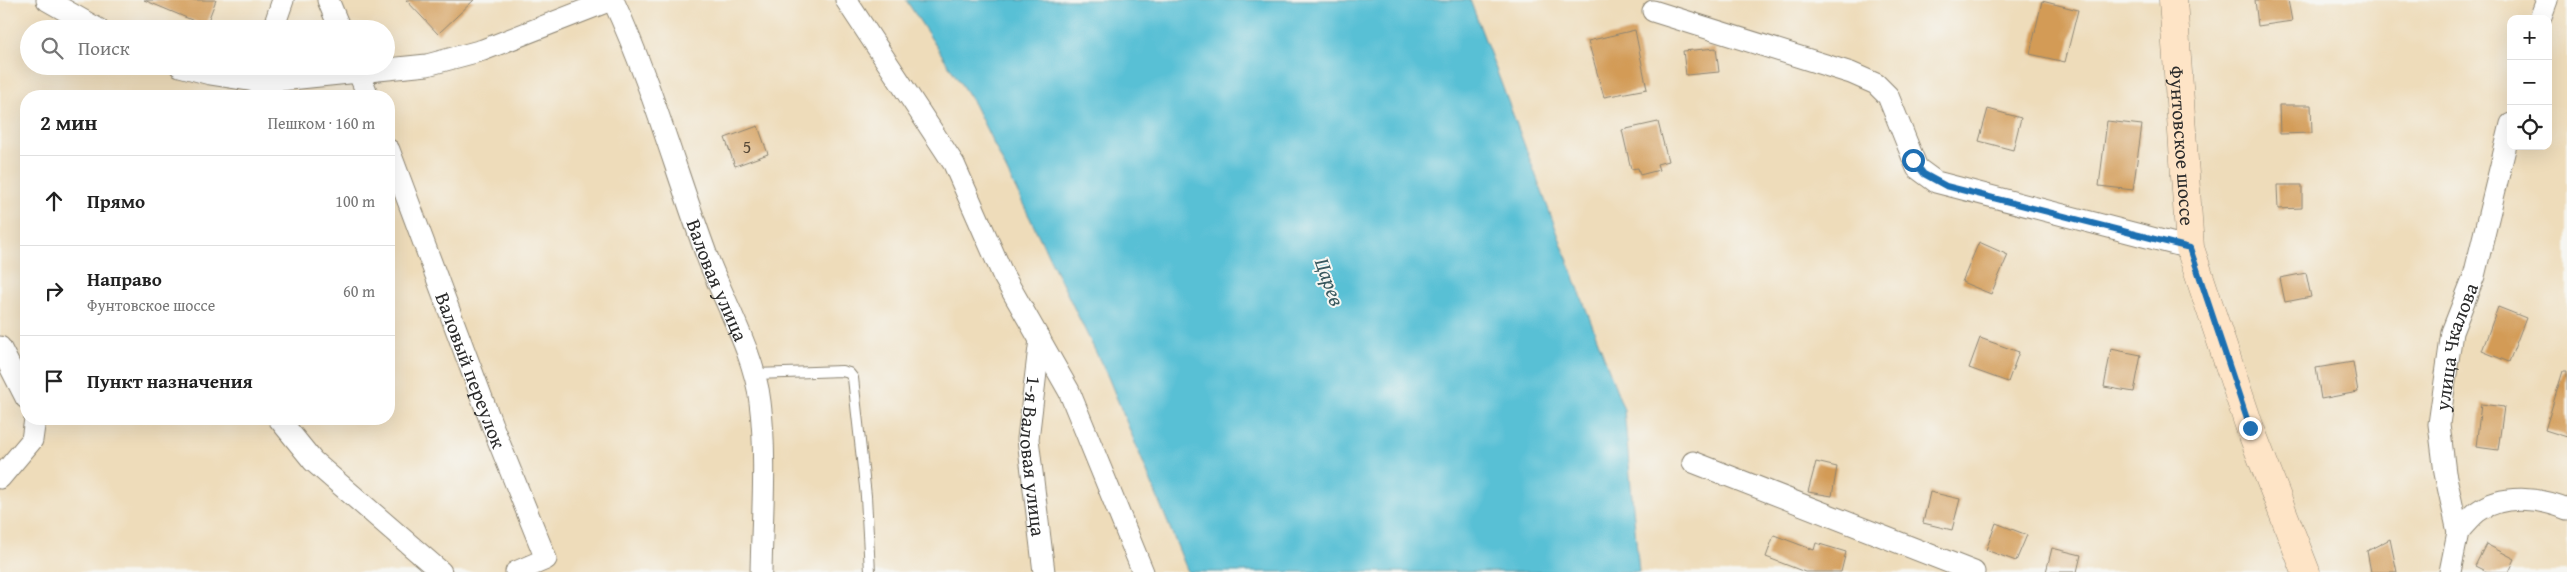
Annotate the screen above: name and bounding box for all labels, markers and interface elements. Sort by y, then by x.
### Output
map controls [2507,15,2552,150]
button: + [2507,15,2552,60]
search box [20,20,395,75]
icon: search [38,34,66,62]
text: Поиск [78,34,130,62]
button: − [2507,60,2552,105]
street label: Фунтовское шоссе [2163,65,2203,227]
button: locate [2507,105,2552,150]
text: 2 мин [40,107,97,138]
text: Пешком · 160 m [268,111,375,135]
house number: 5 [743,133,751,160]
route start [1902,149,1925,172]
icon: ahead [40,187,68,215]
text: Прямо [87,187,145,215]
text: 100 m [335,189,375,213]
street label: Валовая улица [680,215,756,346]
water label: Царев [1307,253,1353,311]
text: Направо [87,265,162,293]
icon: right [40,277,68,305]
street label: улица Чкалова [2426,278,2485,413]
text: 60 m [343,279,375,303]
street label: Валовый переулок [429,288,515,453]
text: Фунтовское шоссе [87,293,215,317]
icon: arrive [40,367,68,395]
text: Пункт назначения [87,367,253,395]
street label: 1-я Валовая улица [1014,374,1054,538]
route end [2239,417,2262,440]

